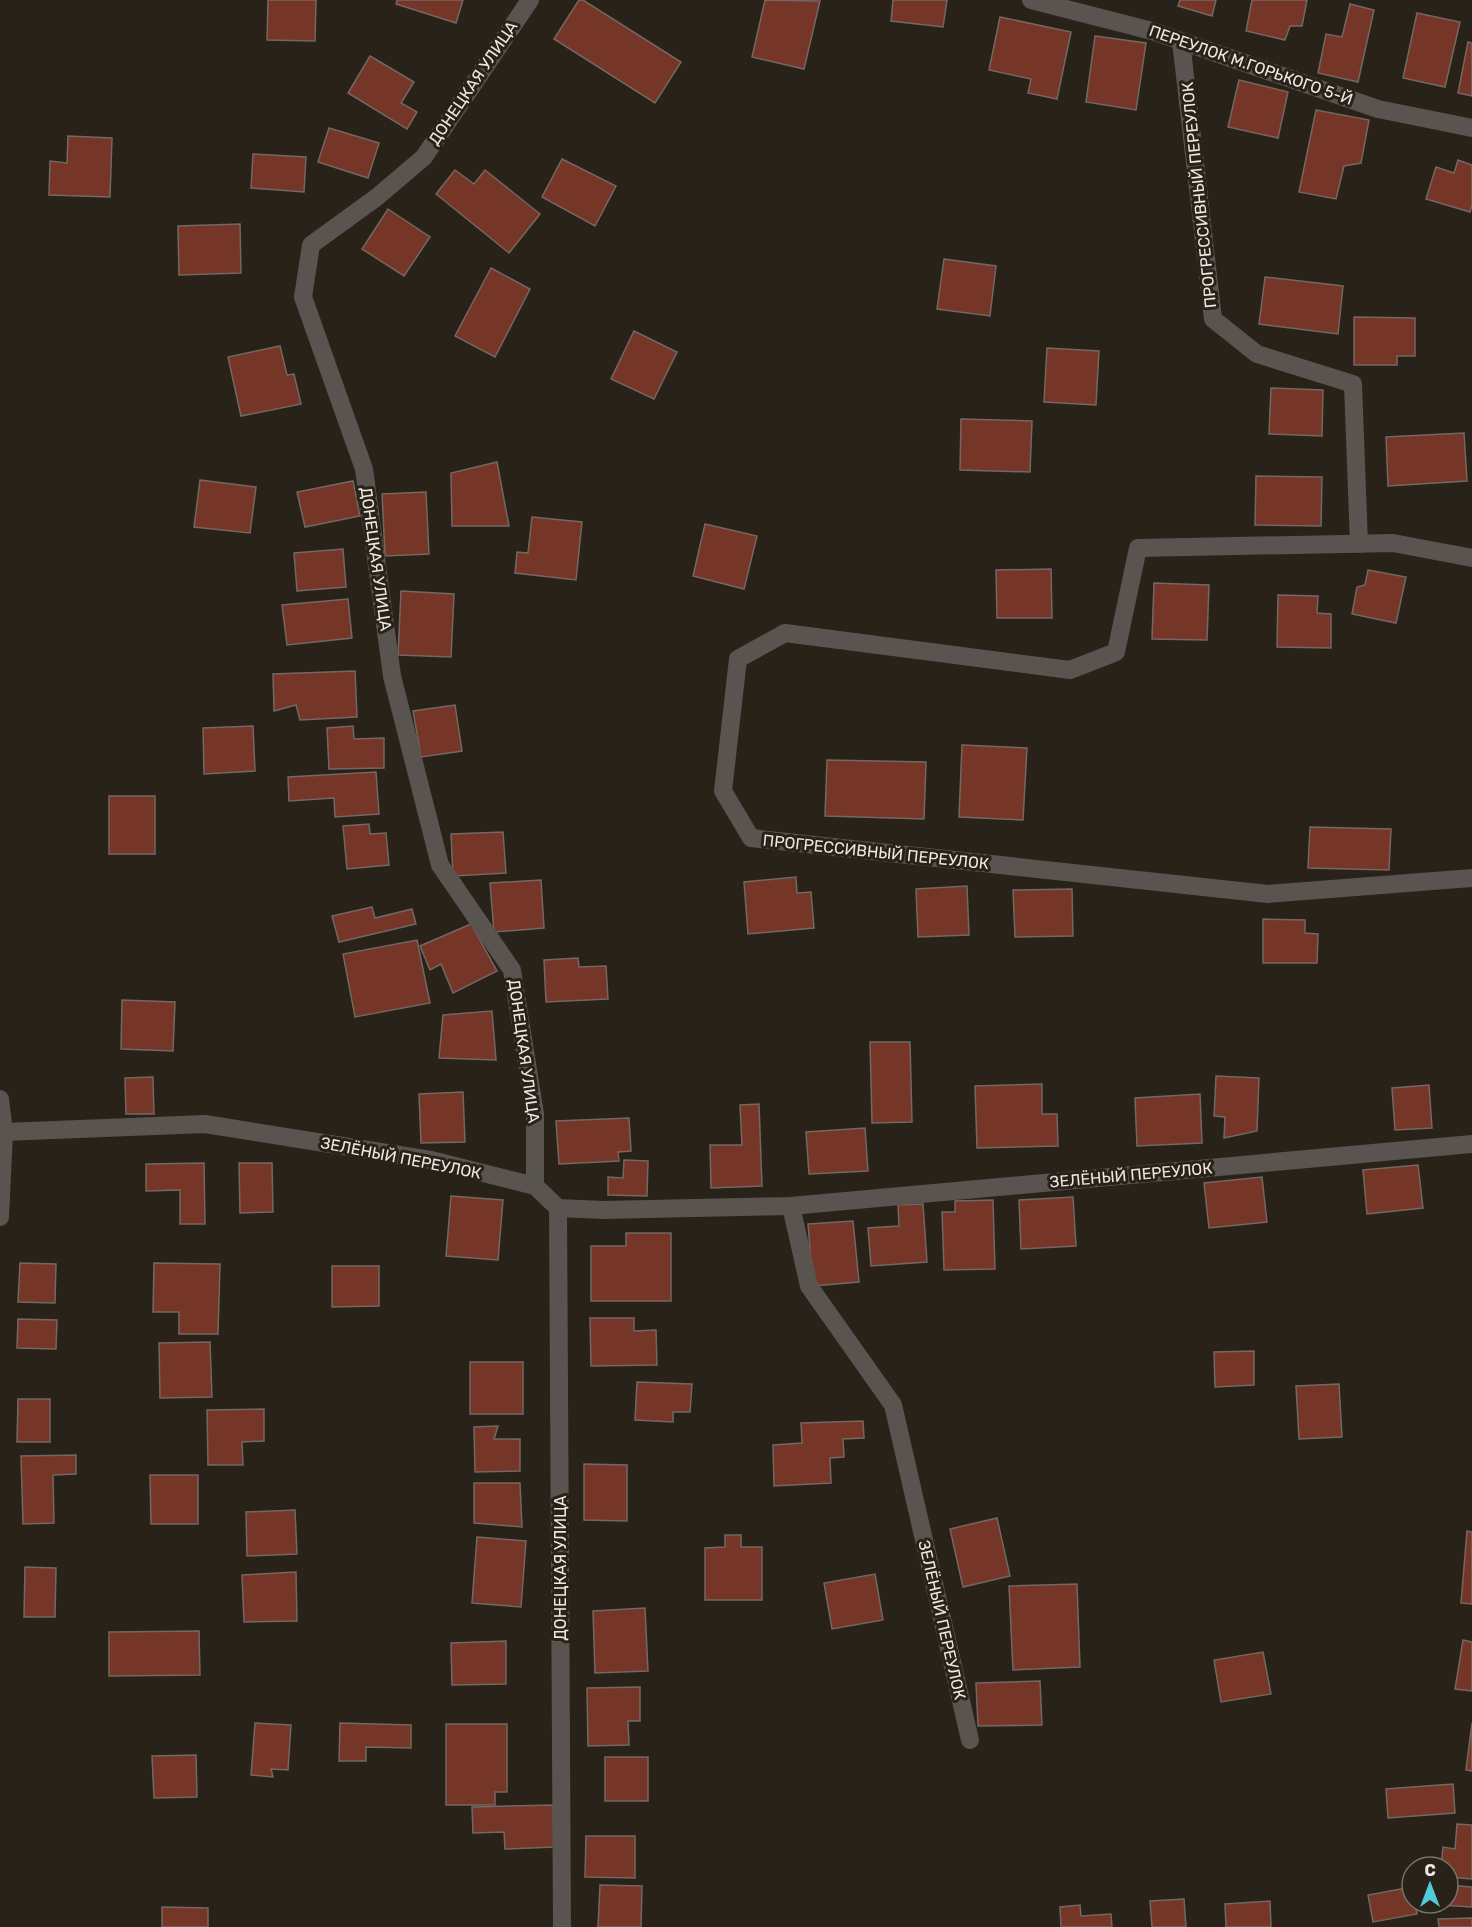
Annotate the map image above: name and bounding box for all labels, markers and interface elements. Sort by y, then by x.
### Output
street label: ДОНЕЦКАЯ УЛИЦА [425,17,522,148]
street label: ПЕРЕУЛОК М.ГОРЬКОГО 5-Й [1147,21,1355,109]
street label: ПРОГРЕССИВНЫЙ ПЕРЕУЛОК [1178,81,1220,309]
street label: ДОНЕЦКАЯ УЛИЦА [357,486,396,632]
street label: ПРОГРЕССИВНЫЙ ПЕРЕУЛОК [762,831,990,873]
street label: ДОНЕЦКАЯ УЛИЦА [505,978,544,1124]
street label: ЗЕЛЁНЫЙ ПЕРЕУЛОК [319,1133,483,1183]
street label: ЗЕЛЁНЫЙ ПЕРЕУЛОК [1049,1158,1213,1192]
street label: ДОНЕЦКАЯ УЛИЦА [551,1495,570,1641]
street label: ЗЕЛЁНЫЙ ПЕРЕУЛОК [914,1538,970,1702]
north arrow [1400,1855,1460,1915]
text: С [1424,1861,1436,1880]

